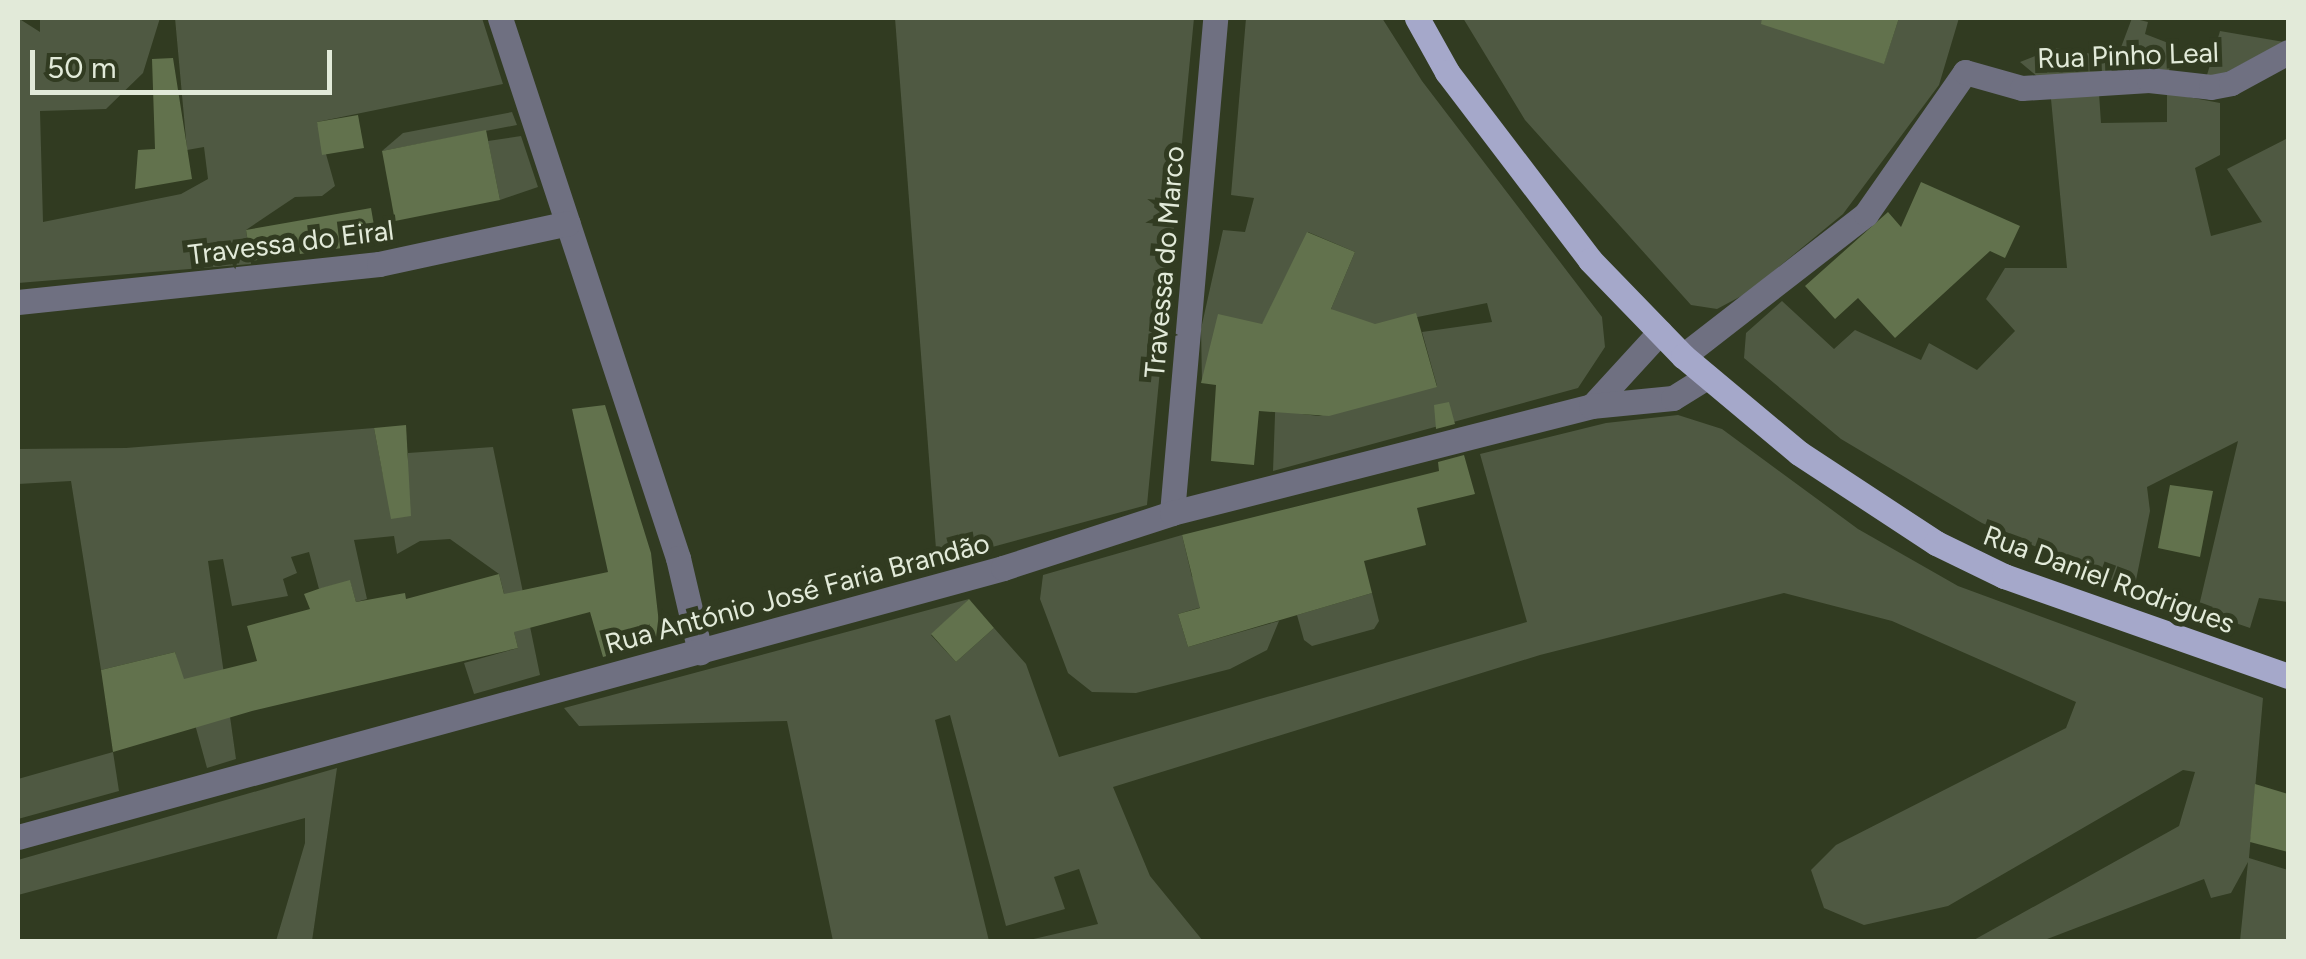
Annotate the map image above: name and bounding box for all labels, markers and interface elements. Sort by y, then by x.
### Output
scale bar [35,30,338,92]
street label: Rua Pinho Leal [2037,35,2219,75]
text: 50 m [47,49,116,86]
street label: Travessa do Marco [1137,145,1191,379]
street label: Travessa do Eiral [186,213,396,271]
street label: Rua Daniel Rodrigues [1979,518,2239,640]
street label: Rua António José Faria Brandão [601,525,993,661]

